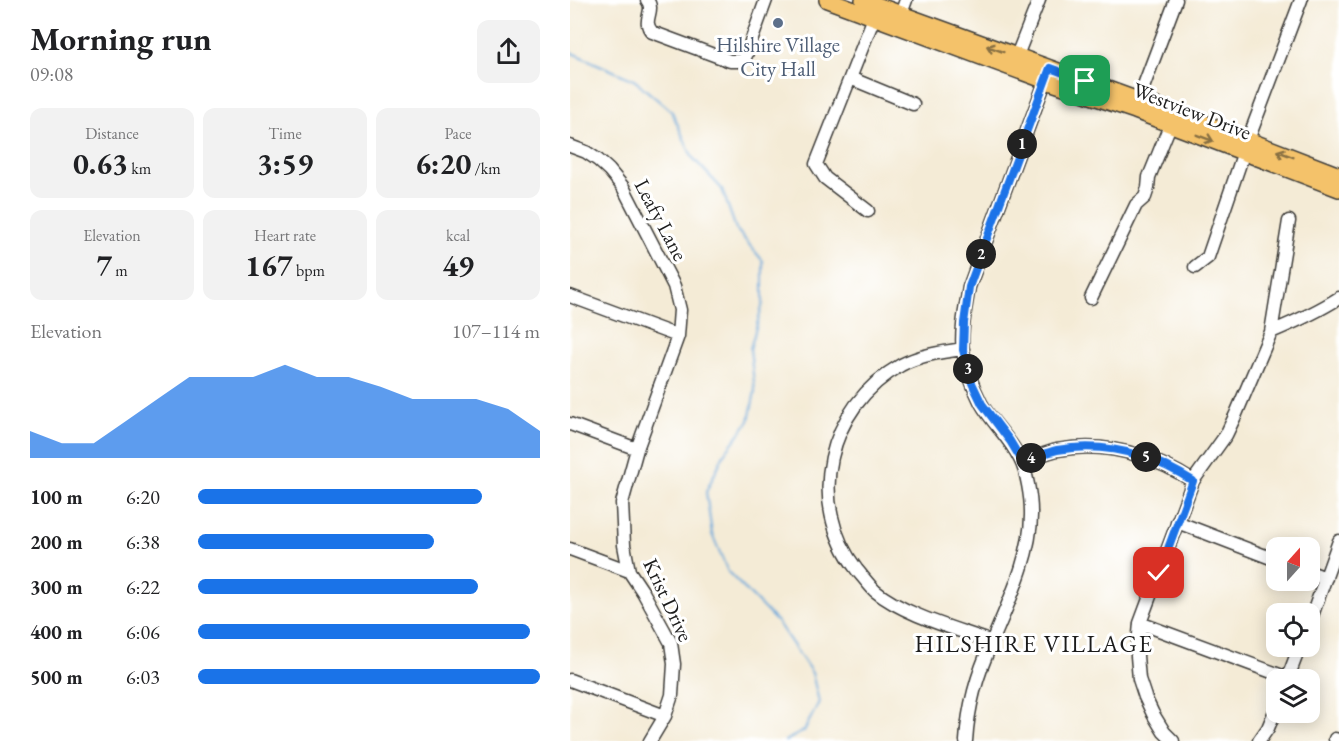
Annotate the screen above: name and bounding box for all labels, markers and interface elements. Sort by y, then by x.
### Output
marker: Hilshire Village City Hall [771,16,785,30]
text: Morning run [30,17,212,60]
button: share [477,20,540,83]
place label: Hilshire Village City Hall [716,31,840,82]
one-way arrow [987,42,1005,53]
pin [1059,55,1110,106]
text: 09:08 [30,61,73,87]
icon: arrive [1068,64,1101,97]
street label: Westview Drive [1129,76,1255,145]
text: Distance [85,123,139,144]
text: Time [268,123,302,144]
text: Pace [445,123,471,144]
pin: 1 [1007,129,1037,159]
text: 1 [1018,133,1026,154]
one-way arrow [1195,133,1214,144]
text: 0.63 [73,144,128,183]
text: 3:59 [257,144,313,183]
text: 6:20 [415,144,471,183]
one-way arrow [1276,148,1294,159]
text: km [128,158,151,179]
text: /km [471,158,501,179]
street label: Leafy Lane [629,174,694,265]
text: Elevation [83,225,141,246]
text: Heart rate [254,225,316,246]
text: kcal [446,225,470,246]
pin: 2 [966,239,996,269]
text: 2 [977,243,985,264]
text: 7 [96,246,112,285]
text: 167 [245,246,293,285]
text: 49 [442,246,474,285]
text: m [112,260,128,281]
text: bpm [293,260,325,281]
text: Elevation [30,318,102,344]
text: 107–114 m [452,318,540,344]
pin: 3 [953,354,983,384]
text: 3 [964,358,972,379]
pin: 5 [1131,442,1161,472]
pin: 4 [1016,443,1046,473]
text: 5 [1142,446,1150,467]
text: 4 [1027,447,1035,468]
text: 100 m [30,484,83,510]
text: 6:20 [126,484,160,510]
text: 200 m [30,529,83,555]
text: 6:38 [126,529,160,555]
north arrow [1266,537,1320,591]
map controls [1266,537,1320,723]
pin [1133,547,1184,598]
street label: Krist Drive [637,554,699,646]
icon: check [1142,556,1175,589]
text: 300 m [30,574,83,600]
text: 6:22 [126,574,160,600]
button: locate [1266,603,1320,657]
text: 400 m [30,619,83,645]
text: 6:06 [126,619,160,645]
district label: HILSHIRE VILLAGE [914,628,1154,659]
text: 500 m [30,664,83,690]
text: 6:03 [126,664,160,690]
button: layers [1266,669,1320,723]

